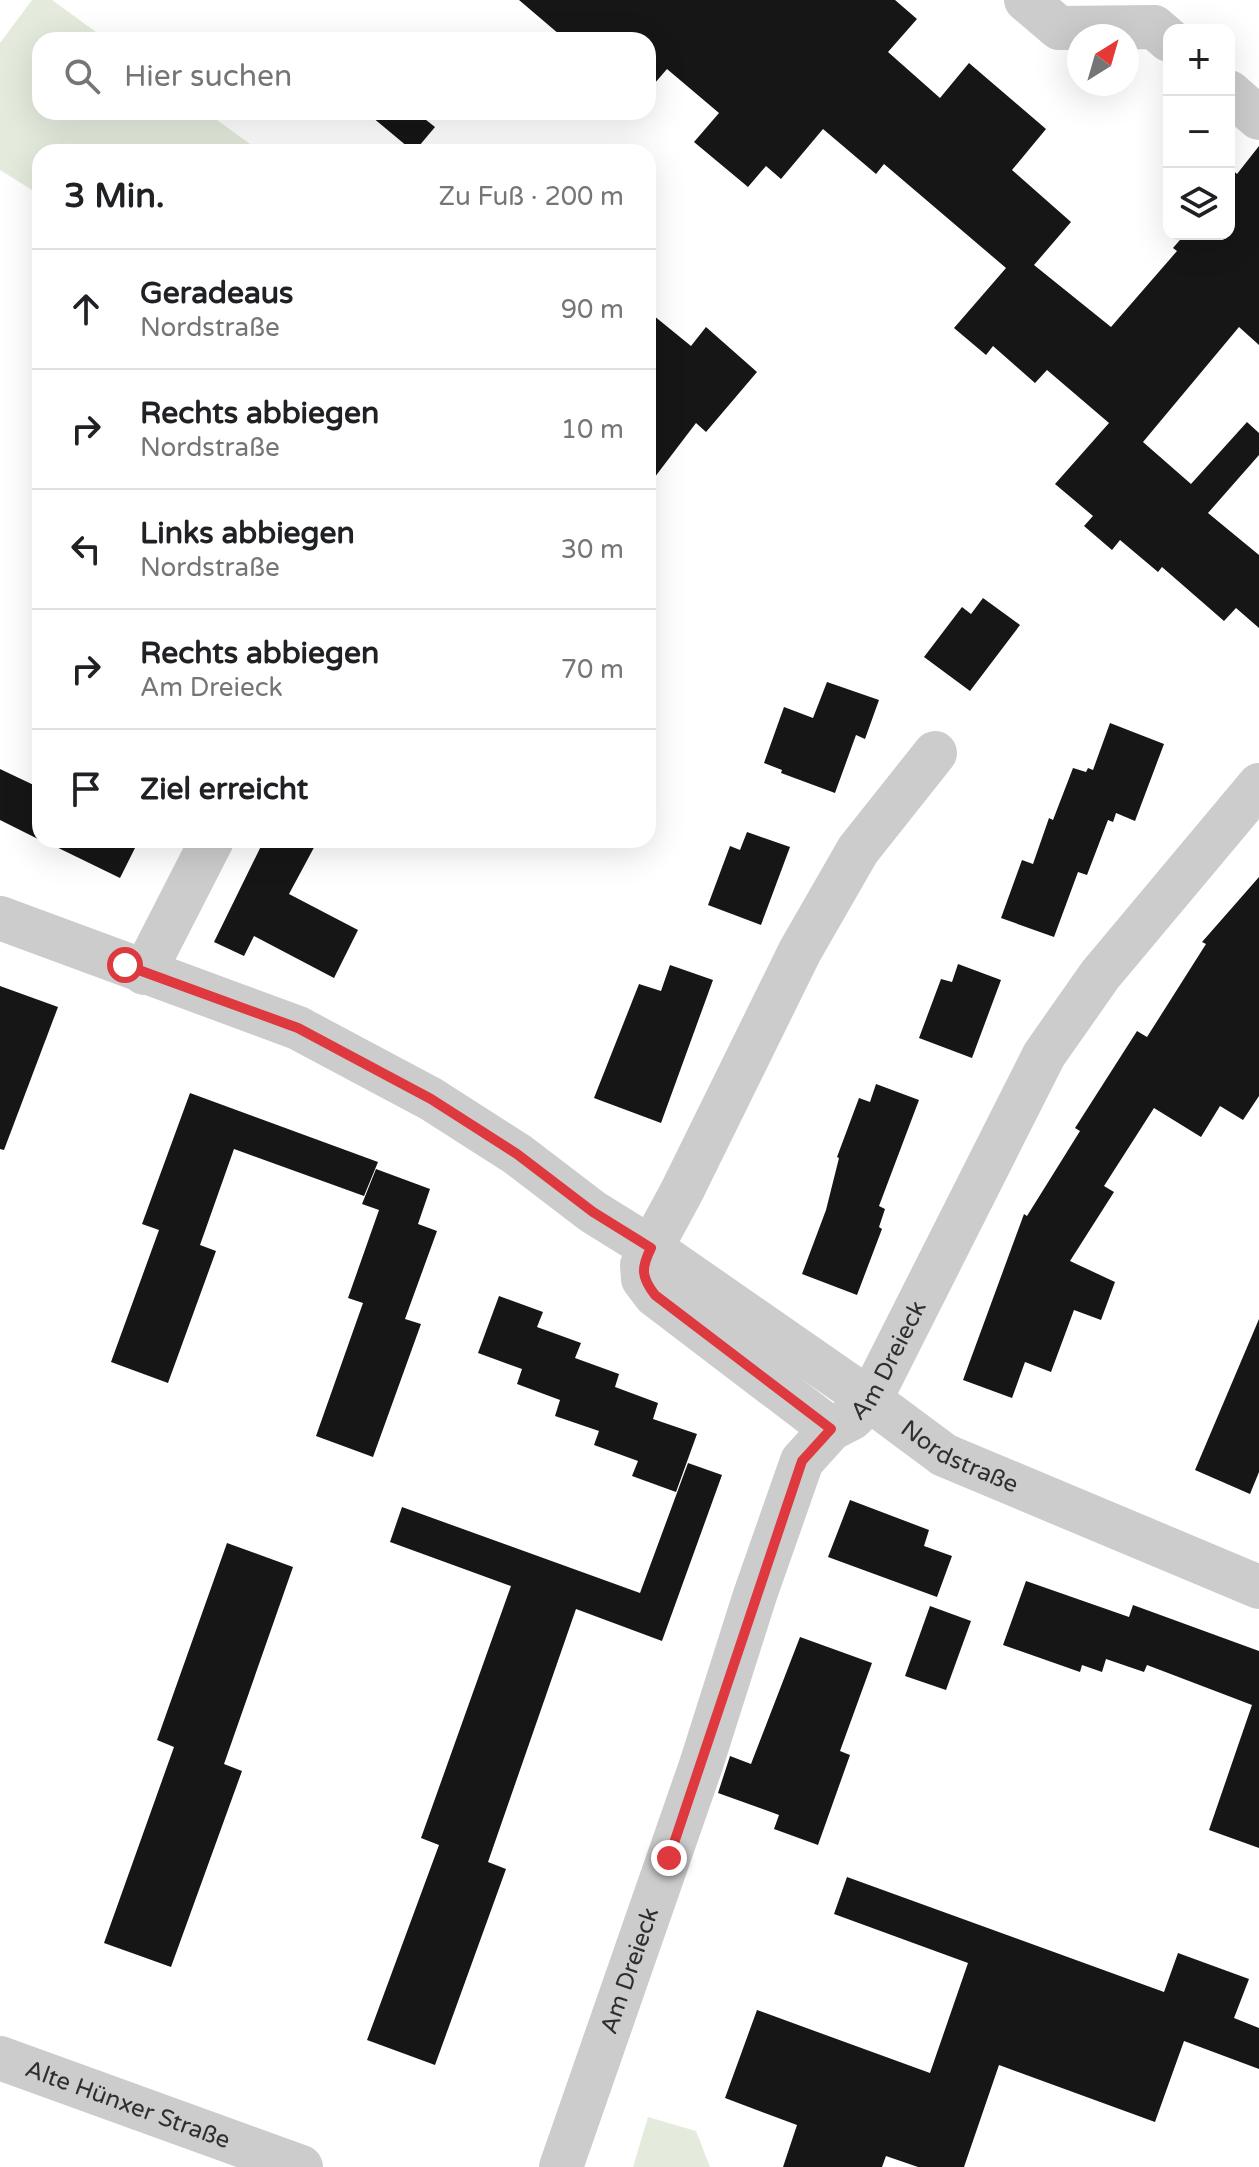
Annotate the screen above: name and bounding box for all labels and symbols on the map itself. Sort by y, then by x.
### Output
north arrow [1067,24,1139,96]
route start [107,947,143,983]
street label: Am Dreieck [844,1296,932,1426]
street label: Nordstraße [895,1414,1023,1499]
route end [651,1840,687,1876]
street label: Am Dreieck [594,1904,665,2038]
street label: Alte Hünxer Straße [22,2054,234,2155]

